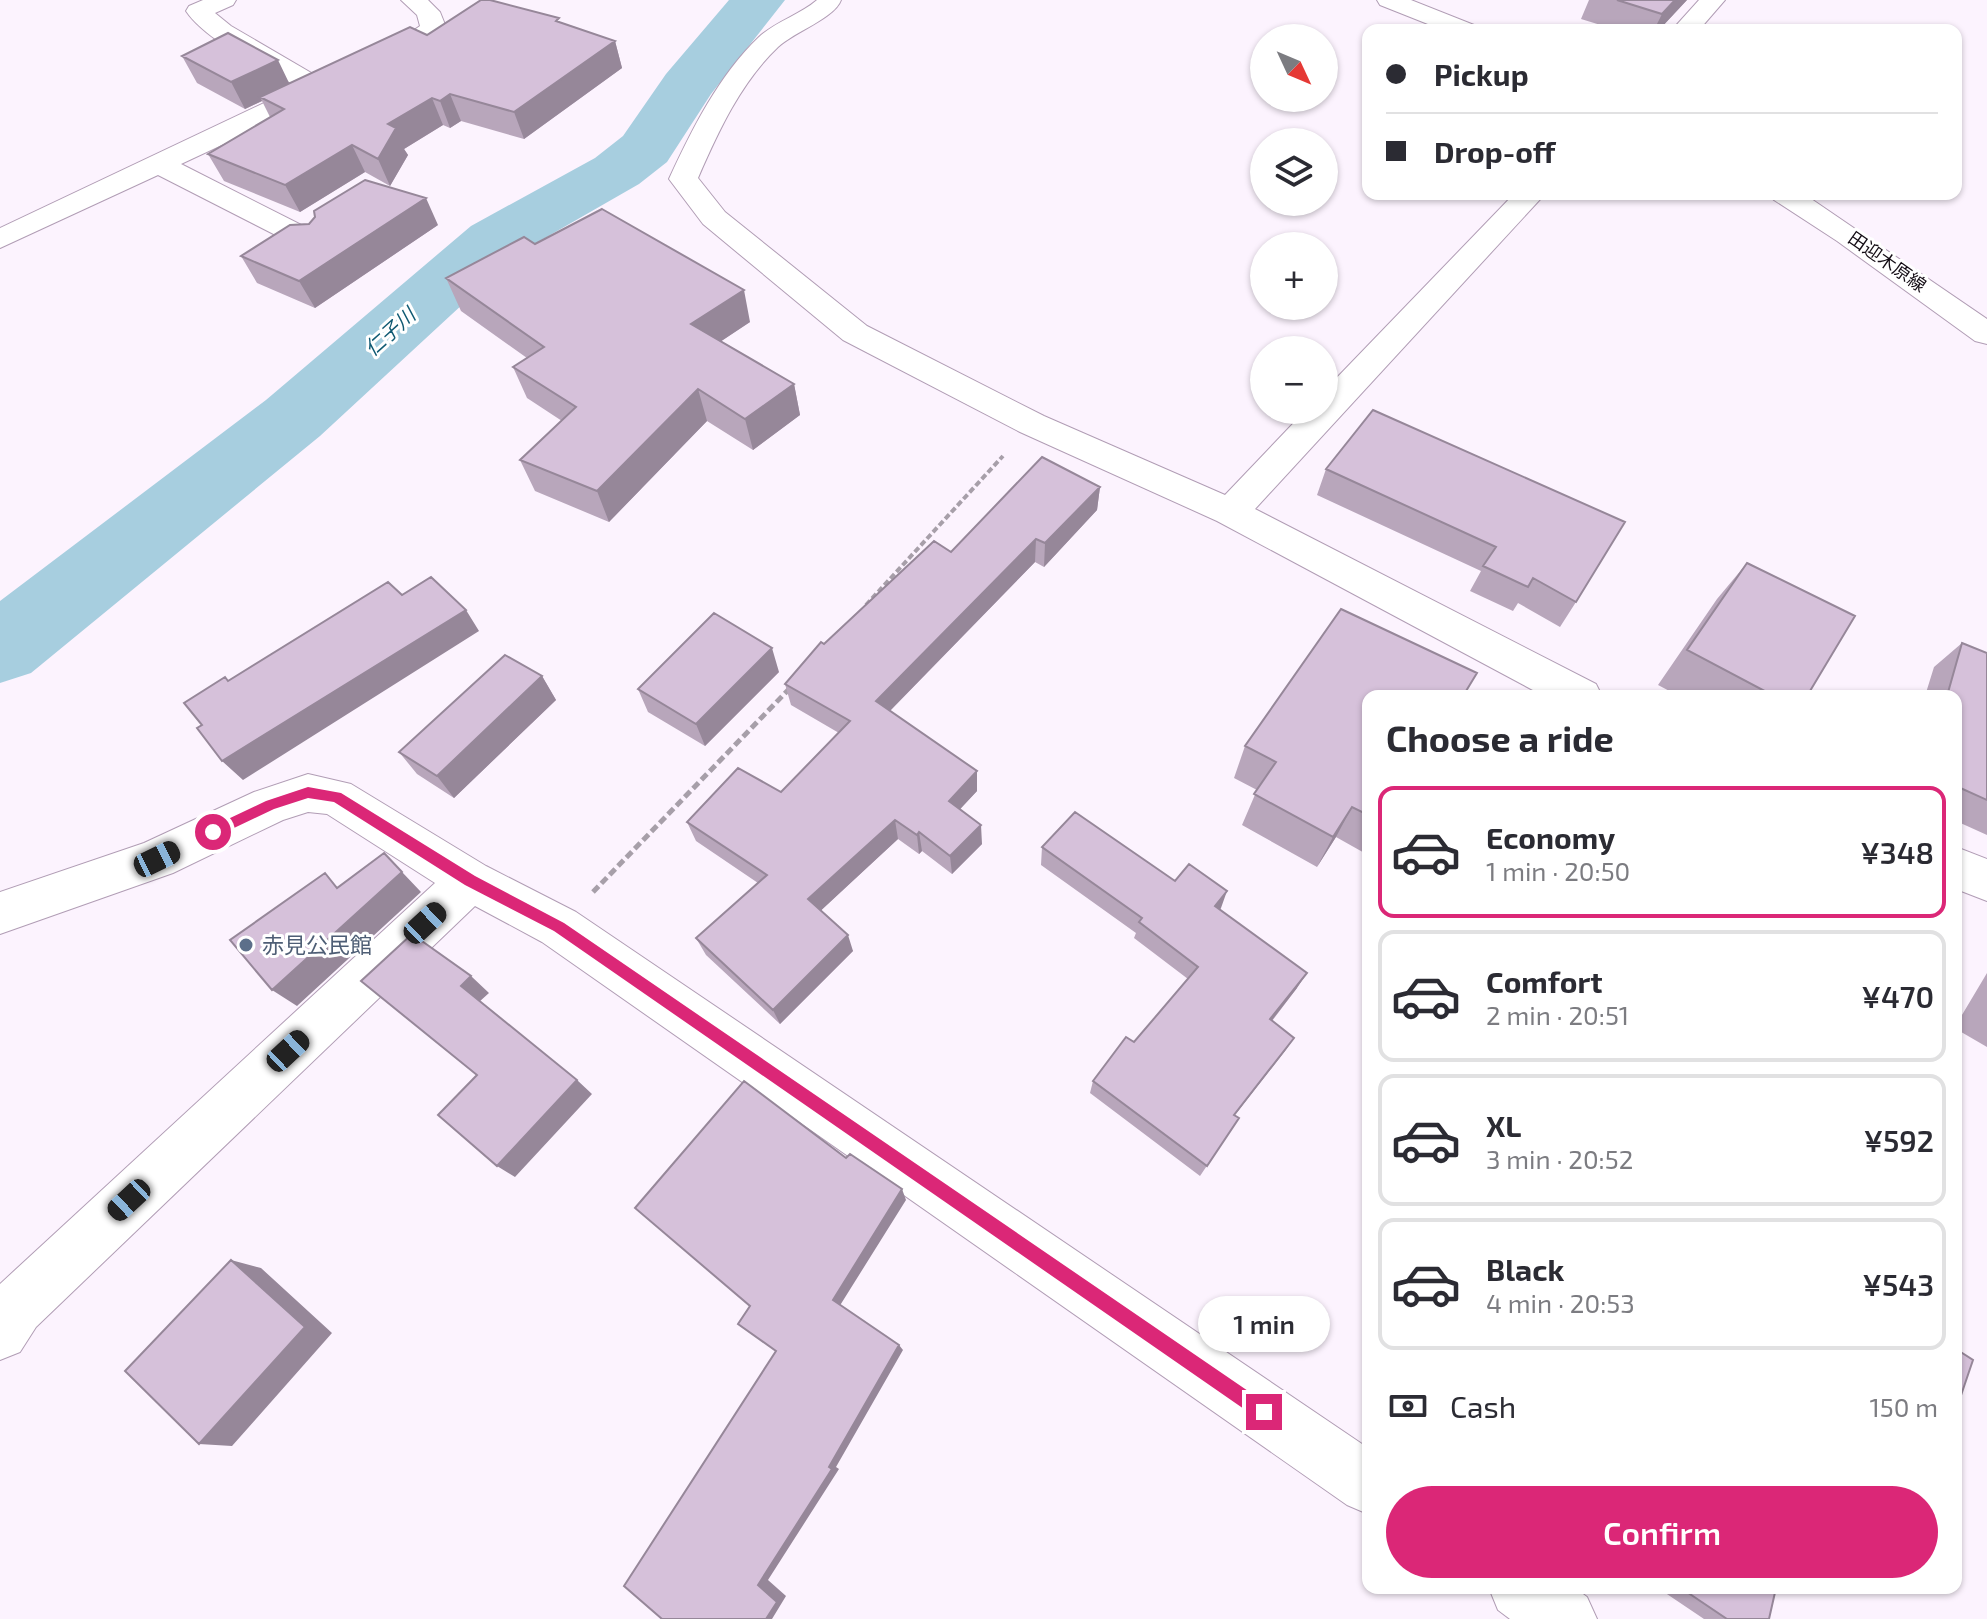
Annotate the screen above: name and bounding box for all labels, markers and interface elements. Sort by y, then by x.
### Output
north arrow [1250,24,1338,112]
map controls [1250,24,1338,424]
text: Pickup [1434,56,1529,92]
button: layers [1250,128,1338,216]
text: Drop-off [1434,133,1556,169]
street label: 田迎木原線 [1844,226,1931,296]
button: + [1250,232,1338,320]
water label: 仁子川 [359,301,421,360]
button: − [1250,336,1338,424]
text: Choose a ride [1386,716,1614,759]
route start [195,814,231,850]
icon: car [1390,816,1462,888]
text: Economy [1486,819,1615,855]
text: ¥348 [1860,834,1934,870]
car [130,838,184,880]
text: 1 min · 20:50 [1486,855,1630,886]
car [399,898,451,948]
place label: 赤見公民館 [262,931,372,957]
marker: 赤見公民館 [237,936,255,954]
icon: car [1390,960,1462,1032]
text: Comfort [1486,963,1603,999]
text: ¥470 [1862,978,1934,1014]
text: 2 min · 20:51 [1486,999,1629,1030]
car [262,1026,314,1076]
icon: car [1390,1104,1462,1176]
text: XL [1486,1107,1521,1143]
text: ¥592 [1864,1122,1934,1158]
text: 3 min · 20:52 [1486,1143,1633,1174]
car [103,1175,155,1225]
icon: car [1390,1248,1462,1320]
text: Black [1486,1251,1564,1287]
text: ¥543 [1863,1266,1934,1302]
text: 4 min · 20:53 [1486,1287,1635,1318]
callout: 1 min [1198,1296,1330,1352]
text: 1 min [1233,1308,1295,1339]
icon: cash [1386,1384,1430,1428]
text: Cash [1450,1388,1516,1424]
text: 150 m [1869,1391,1938,1422]
route end [1246,1394,1282,1430]
button: Confirm [1386,1486,1938,1578]

